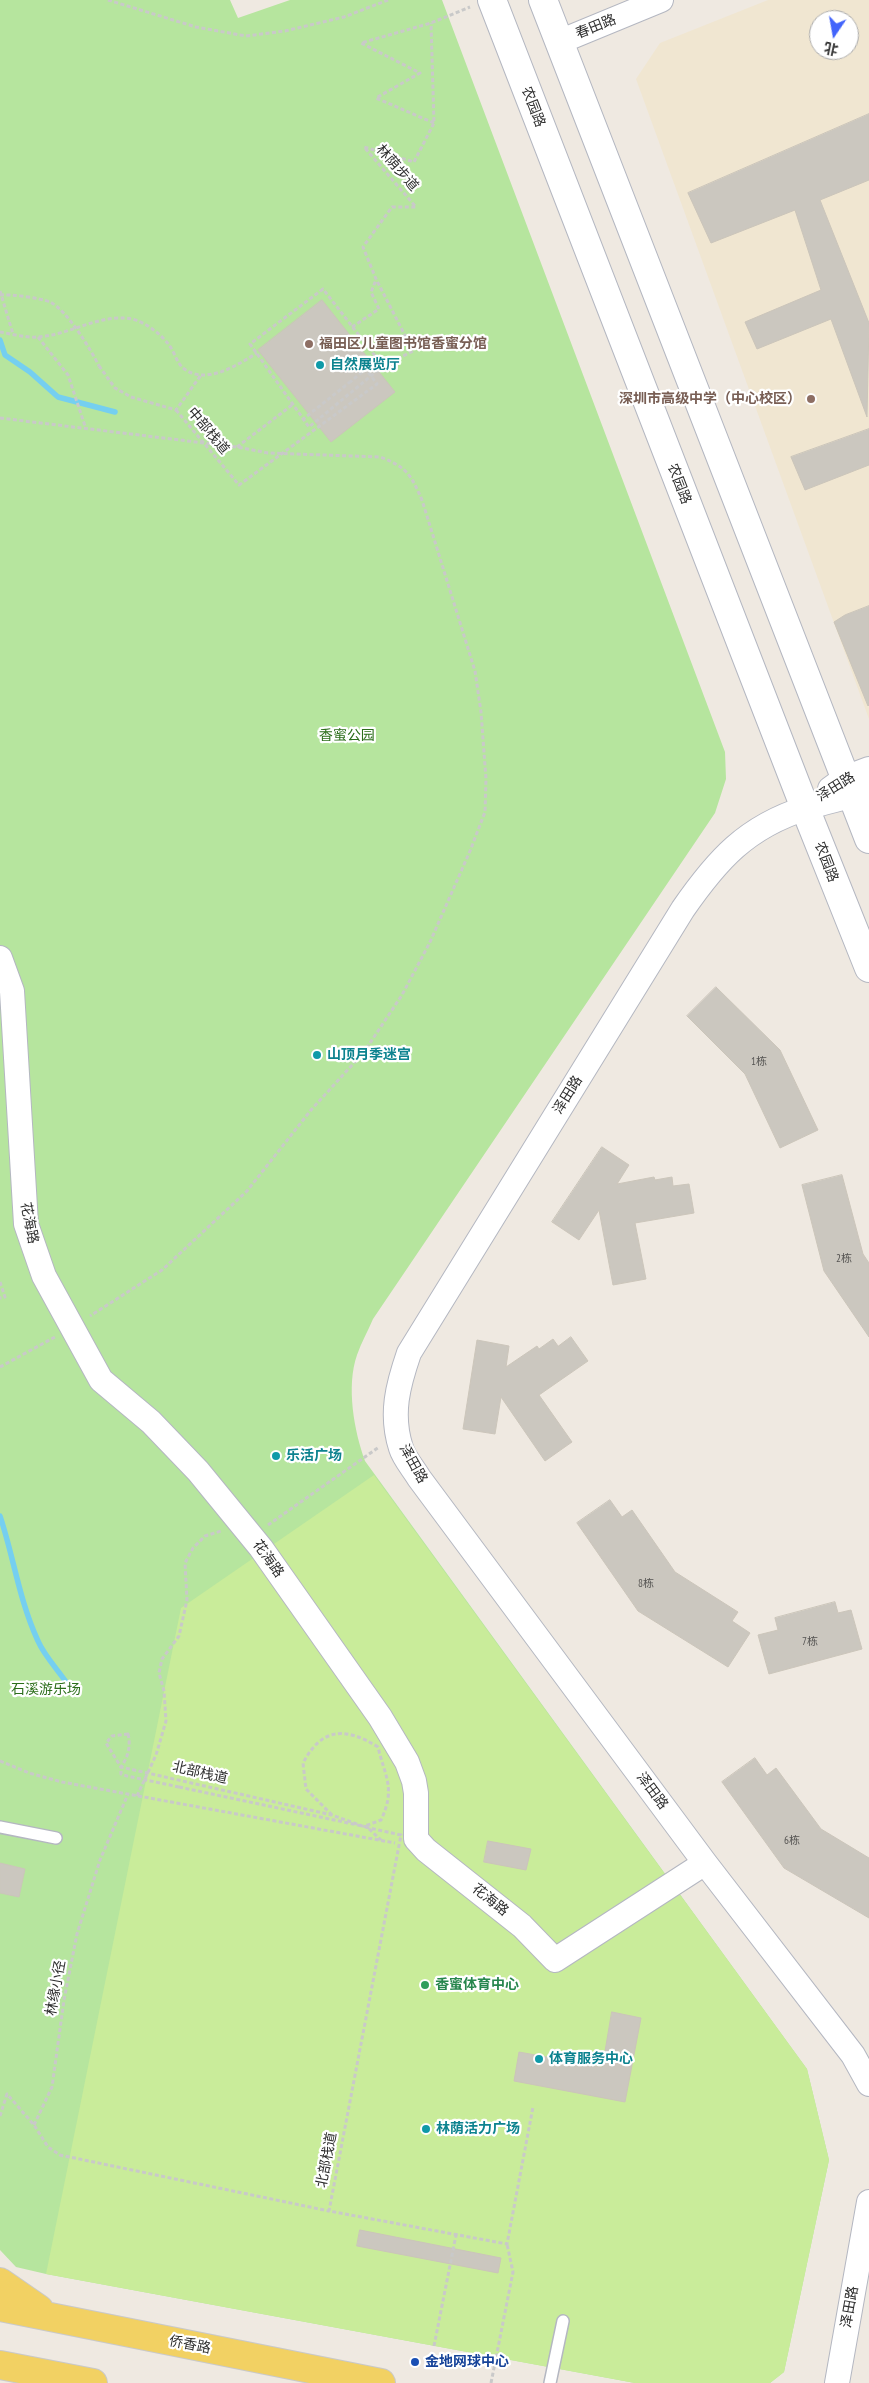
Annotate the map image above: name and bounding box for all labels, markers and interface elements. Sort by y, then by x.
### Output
north arrow [809,10,859,60]
street label: 春田路 [573,11,619,43]
text: 北 [822,38,840,59]
street label: 农园路 [518,84,548,130]
street label: 林荫步道 [372,141,422,195]
place label: 福田区儿童图书馆香蜜分馆 [319,336,487,352]
marker: 福田区儿童图书馆香蜜分馆 [303,338,315,350]
place label: 自然展览厅 [330,357,400,373]
marker: 自然展览厅 [314,359,326,371]
place label: 深圳市高级中学（中心校区） [619,391,801,407]
marker: 深圳市高级中学（中心校区） [805,393,817,405]
street label: 中部栈道 [184,404,232,458]
street label: 农园路 [664,461,694,507]
park label: 香蜜公园 [319,728,375,744]
street label: 泽田路 [814,769,858,805]
street label: 农园路 [811,839,841,885]
place label: 山顶月季迷宫 [327,1047,411,1063]
marker: 山顶月季迷宫 [311,1049,323,1061]
house number: 1栋 [751,1055,767,1069]
street label: 泽田路 [550,1073,586,1117]
street label: 花海路 [17,1201,41,1245]
house number: 2栋 [836,1252,852,1266]
street label: 泽田路 [395,1442,431,1486]
place label: 乐活广场 [286,1448,342,1464]
marker: 乐活广场 [270,1450,282,1462]
street label: 花海路 [249,1537,287,1581]
house number: 8栋 [638,1577,654,1591]
house number: 7栋 [802,1635,818,1649]
park label: 石溪游乐场 [11,1682,81,1698]
street label: 北部栈道 [171,1759,229,1787]
street label: 泽田路 [633,1769,671,1813]
house number: 6栋 [784,1834,800,1848]
street label: 花海路 [468,1880,512,1920]
street label: 林缘小径 [43,1959,69,2017]
place label: 香蜜体育中心 [435,1977,519,1993]
marker: 香蜜体育中心 [419,1979,431,1991]
place label: 体育服务中心 [549,2051,633,2067]
marker: 体育服务中心 [533,2053,545,2065]
place label: 林荫活力广场 [436,2121,520,2137]
marker: 林荫活力广场 [420,2123,432,2135]
street label: 北部栈道 [313,2131,341,2189]
street label: 泽田路 [838,2285,862,2329]
street label: 侨香路 [168,2333,212,2357]
place label: 金地网球中心 [425,2354,509,2370]
marker: 金地网球中心 [409,2356,421,2368]

